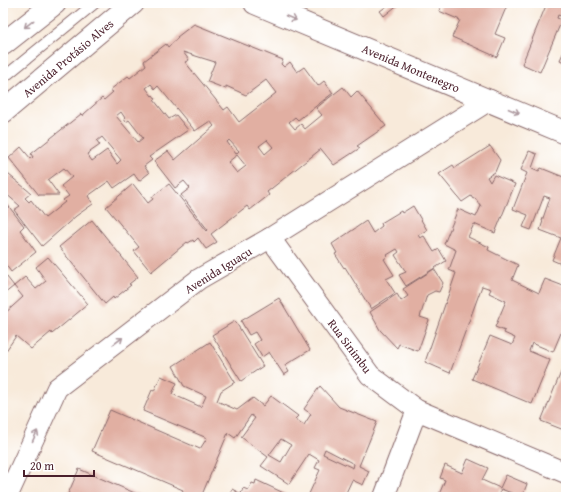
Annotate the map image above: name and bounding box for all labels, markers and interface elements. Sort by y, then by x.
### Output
street label: Avenida Protásio Alves [19,15,117,101]
one-way arrow [284,15,296,22]
one-way arrow [24,19,35,28]
street label: Avenida Montenegro [360,40,462,96]
one-way arrow [508,108,520,115]
street label: Avenida Iguaçu [181,242,255,297]
street label: Rua Sinimbu [324,316,376,377]
one-way arrow [112,337,123,345]
one-way arrow [32,430,39,442]
scale bar [24,452,94,478]
text: 20 m [30,457,54,474]

